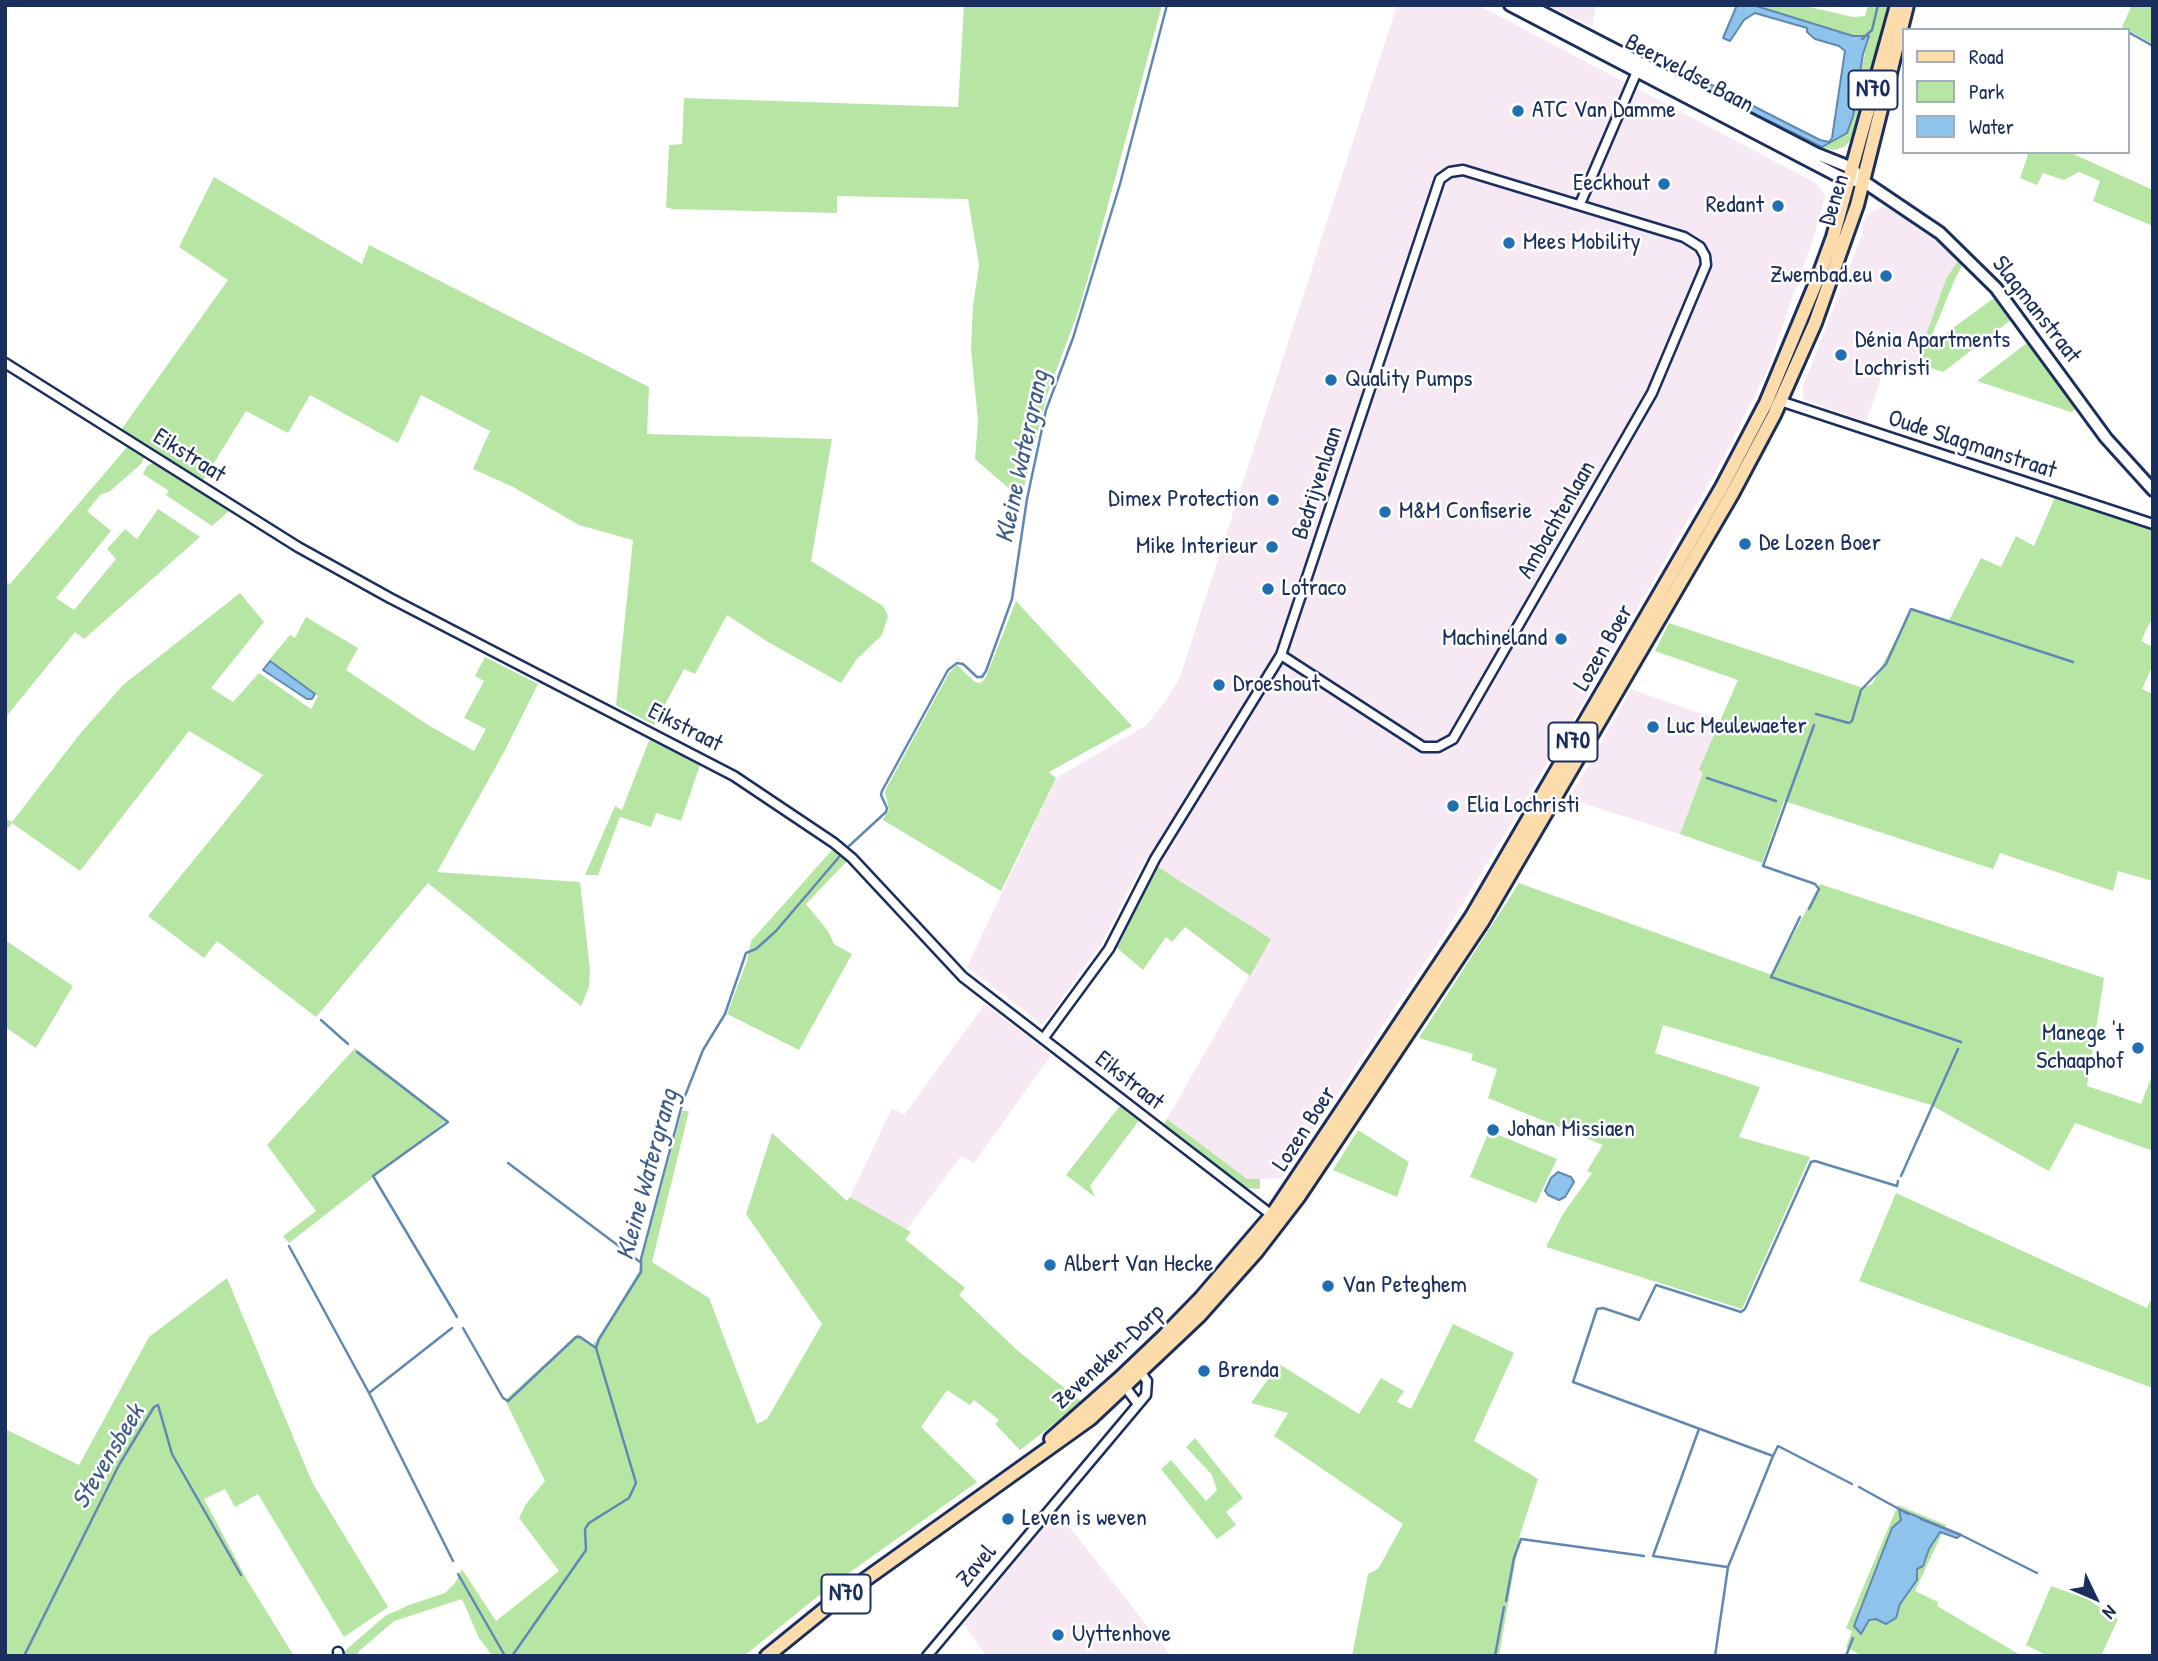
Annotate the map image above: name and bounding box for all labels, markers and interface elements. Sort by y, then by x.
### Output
street label: Beerveldse Baan [1620,28,1758,120]
legend [1902,28,2130,154]
text: Road [1969,42,2003,71]
road number: N70 [1848,71,1898,110]
text: Park [1969,77,2004,106]
place label: ATC Van Damme [1532,97,1676,125]
marker: ATC Van Damme [1510,103,1526,119]
text: Water [1969,112,2014,141]
place label: Eeckhout [1573,170,1650,198]
street label: Denen [1814,171,1856,229]
marker: Eeckhout [1656,176,1672,192]
place label: Redant [1706,192,1764,220]
marker: Redant [1770,198,1786,214]
place label: Mees Mobility [1523,229,1641,257]
marker: Mees Mobility [1501,235,1517,251]
street label: Slagmanstraat [1985,251,2087,369]
place label: Zwembad.eu [1770,262,1872,290]
marker: Zwembad.eu [1878,268,1894,284]
place label: Dénia Apartments Lochristi [1855,327,2010,383]
marker: Dénia Apartments Lochristi [1833,347,1849,363]
place label: Quality Pumps [1345,366,1472,394]
water label: Kleine Watergrang [990,368,1056,546]
marker: Quality Pumps [1323,372,1339,388]
street label: Oude Slagmanstraat [1884,404,2060,486]
street label: Eikstraat [148,423,230,489]
street label: Bedrijvenlaan [1286,423,1350,543]
street label: Ambachtenlaan [1512,456,1602,584]
place label: Dimex Protection [1108,486,1259,514]
marker: Dimex Protection [1265,492,1281,508]
place label: M&M Confiserie [1399,498,1532,526]
marker: M&M Confiserie [1377,504,1393,520]
place label: De Lozen Boer [1759,530,1881,558]
place label: Mike Interieur [1136,533,1258,561]
marker: De Lozen Boer [1737,536,1753,552]
marker: Mike Interieur [1264,539,1280,555]
place label: Lotraco [1282,575,1346,603]
marker: Lotraco [1260,581,1276,597]
street label: Lozen Boer [1568,599,1640,697]
place label: Machineland [1442,625,1547,653]
marker: Machineland [1553,631,1569,647]
place label: Droeshout [1233,671,1320,699]
marker: Droeshout [1211,677,1227,693]
street label: Eikstraat [643,697,727,759]
place label: Luc Meulewaeter [1667,713,1807,741]
marker: Luc Meulewaeter [1645,719,1661,735]
road number: N70 [1548,722,1598,762]
place label: Elia Lochristi [1467,792,1580,820]
marker: Elia Lochristi [1445,798,1461,814]
place label: Manege 't Schaaphof [2036,1020,2124,1076]
marker: Manege 't Schaaphof [2130,1040,2146,1056]
street label: Eikstraat [1089,1045,1169,1117]
street label: Lozen Boer [1267,1081,1343,1177]
water label: Kleine Watergrang [610,1086,686,1264]
place label: Johan Missiaen [1507,1116,1635,1144]
marker: Johan Missiaen [1485,1122,1501,1138]
place label: Albert Van Hecke [1064,1251,1213,1279]
marker: Albert Van Hecke [1042,1257,1058,1273]
place label: Van Peteghem [1342,1272,1467,1300]
marker: Van Peteghem [1320,1278,1336,1294]
street label: Zeveneken-Dorp [1047,1298,1171,1416]
place label: Brenda [1218,1357,1279,1385]
marker: Brenda [1196,1363,1212,1379]
water label: Stevensbeek [66,1399,152,1515]
place label: Leven is weven [1022,1505,1147,1533]
marker: Leven is weven [1000,1511,1016,1527]
street label: Zavel [951,1539,1003,1593]
north arrow [2060,1563,2130,1633]
road number: N70 [822,1574,870,1614]
text: N [2097,1600,2123,1625]
place label: Uyttenhove [1072,1621,1171,1649]
marker: Uyttenhove [1050,1627,1066,1643]

